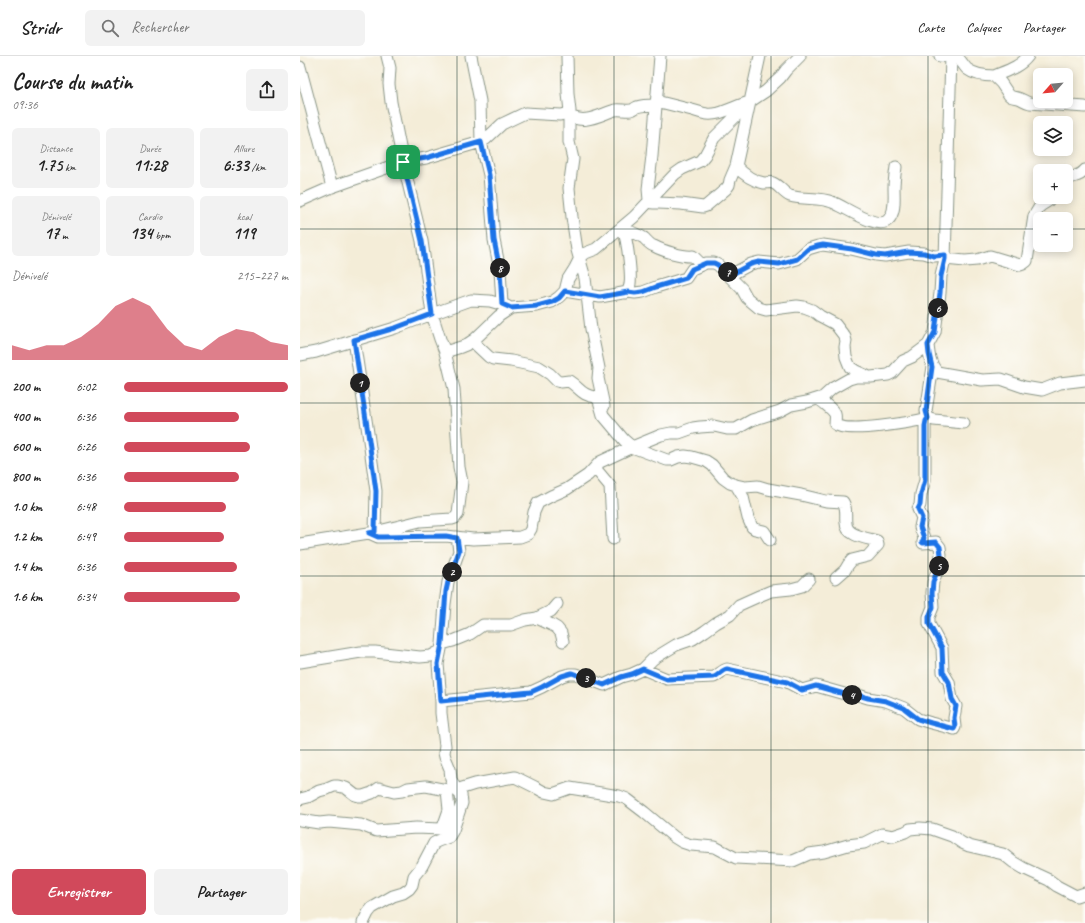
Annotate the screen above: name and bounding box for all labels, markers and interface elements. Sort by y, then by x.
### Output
search box [85,10,365,46]
text: Stridr [20,16,61,40]
icon: search [99,17,121,39]
text: Rechercher [131,18,189,37]
text: Carte [917,19,944,36]
text: Calques [966,19,1001,36]
text: Partager [1023,19,1065,36]
text: Course du matin [12,68,132,96]
north arrow [1033,68,1073,108]
map controls [1033,68,1073,252]
button: share [246,69,288,111]
text: 09:36 [12,97,38,113]
button: layers [1033,116,1073,156]
text: Distance [40,141,72,155]
text: Durée [139,141,161,155]
text: Allure [234,141,254,155]
pin [386,145,420,179]
icon: arrive [392,151,414,173]
text: 1.75 [36,155,62,176]
text: 11:28 [133,155,167,176]
text: 6:33 [222,155,249,176]
text: km [62,160,76,174]
text: /km [249,160,266,174]
button: + [1033,164,1073,204]
text: Dénivelé [41,209,71,223]
text: Cardio [138,209,162,223]
text: kcal [237,209,251,223]
button: − [1033,212,1073,252]
text: 17 [44,223,59,244]
text: 134 [130,223,153,244]
text: 119 [233,223,255,244]
text: m [59,228,68,242]
text: bpm [153,228,170,242]
pin: 8 [490,258,510,278]
text: 8 [498,261,502,275]
pin: 7 [718,262,738,282]
text: 7 [726,265,730,279]
text: Dénivelé [12,268,47,284]
text: 215–227 m [237,268,288,284]
pin: 6 [928,298,948,318]
text: 6 [935,301,941,315]
pin: 1 [350,373,370,393]
text: 1 [358,376,362,390]
text: 200 m [12,379,40,395]
text: 6:02 [76,379,96,395]
text: 400 m [12,409,40,425]
text: 6:36 [76,409,96,425]
text: 600 m [12,439,40,455]
text: 6:26 [76,439,96,455]
text: 800 m [12,469,40,485]
text: 6:36 [76,469,96,485]
text: 1.0 km [12,499,42,515]
text: 6:48 [76,499,96,515]
text: 1.2 km [12,529,42,545]
text: 6:49 [76,529,96,545]
pin: 5 [929,556,949,576]
text: 1.4 km [12,559,42,575]
text: 6:36 [76,559,96,575]
text: 5 [937,559,941,573]
pin: 2 [442,562,462,582]
text: 2 [450,565,454,579]
text: 1.6 km [12,589,43,605]
text: 6:34 [76,589,96,605]
pin: 3 [576,668,596,688]
text: 3 [584,671,588,685]
pin: 4 [842,685,862,705]
text: 4 [850,688,854,702]
button: Enregistrer [12,869,146,915]
button: Partager [154,869,288,915]

